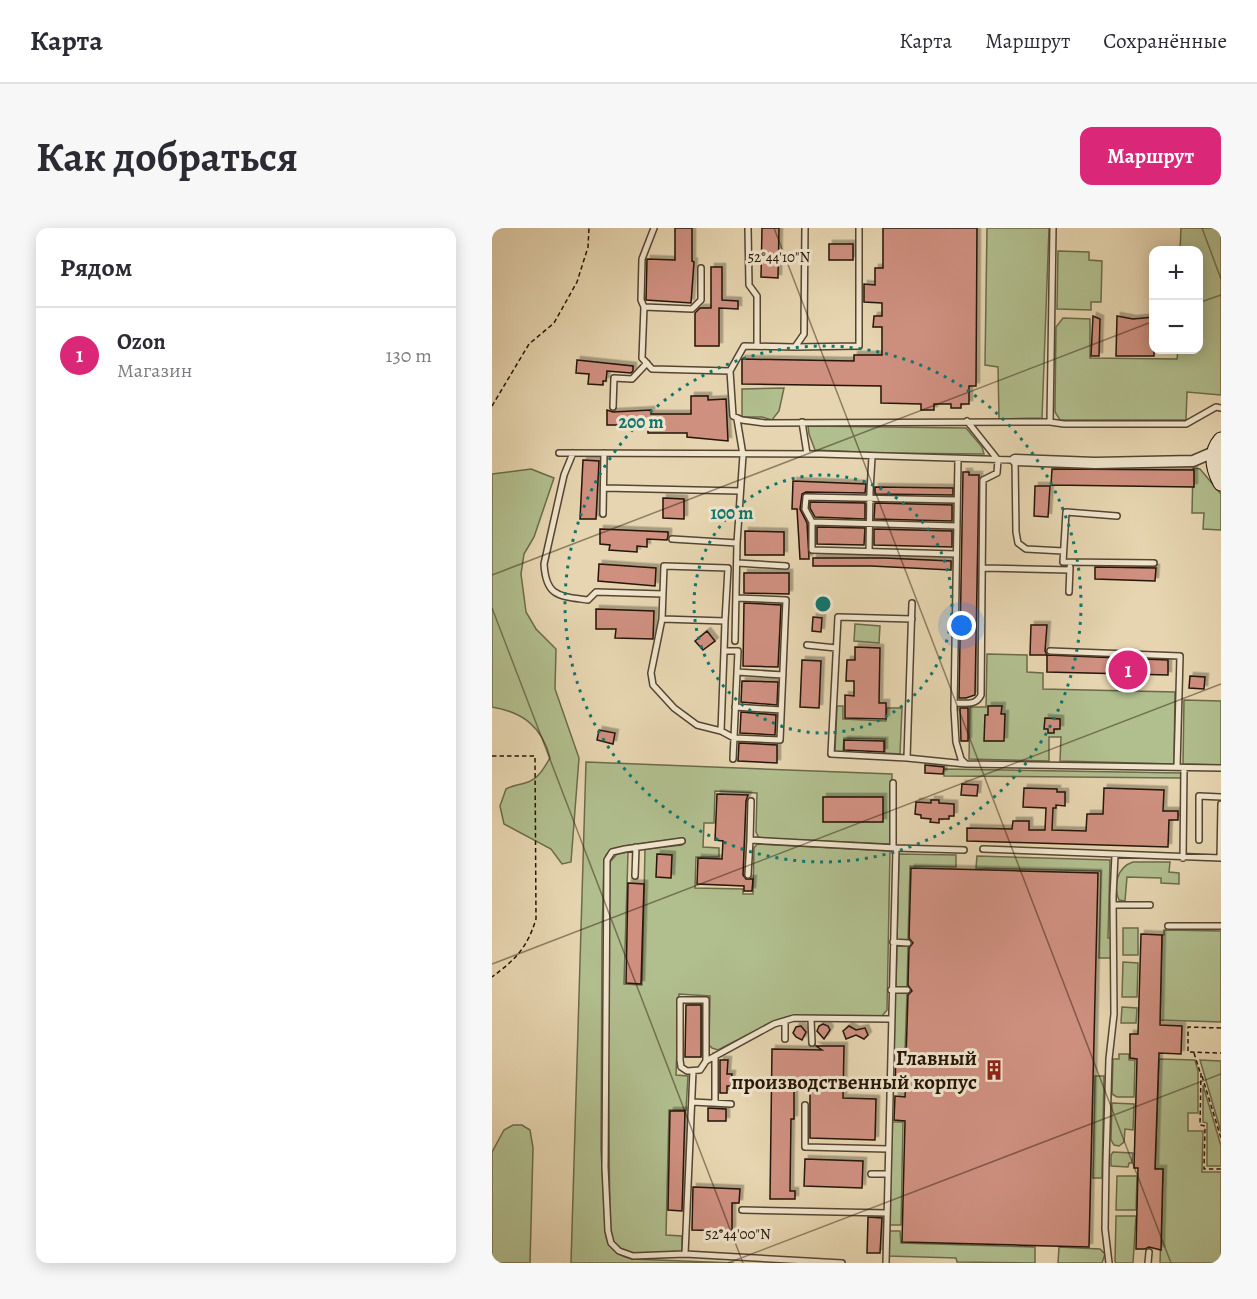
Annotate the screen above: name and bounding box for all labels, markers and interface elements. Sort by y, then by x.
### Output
text: Карта [30,22,103,60]
text: Карта [899,27,952,55]
text: Маршрут [985,27,1070,55]
text: Сохранённые [1103,27,1227,55]
button: Маршрут [1080,127,1221,185]
text: Как добраться [36,128,298,185]
map controls [1149,246,1203,354]
button: + [1149,246,1203,300]
text: 52°44'10"N [748,247,811,267]
text: Рядом [60,250,132,285]
button: − [1149,300,1203,354]
text: Ozon [117,327,166,357]
text: 1 [76,342,83,369]
text: 130 m [386,342,432,369]
text: Магазин [117,357,192,384]
text: 200 m [618,410,664,434]
text: 100 m [711,501,753,525]
centre of rings [813,594,833,614]
your location [947,611,976,640]
pin: 1 [1108,648,1148,692]
place label: Главный производственный корпус [731,1044,977,1096]
building icon: Главный производственный корпус [982,1058,1006,1082]
text: 52°44'00"N [705,1224,771,1244]

